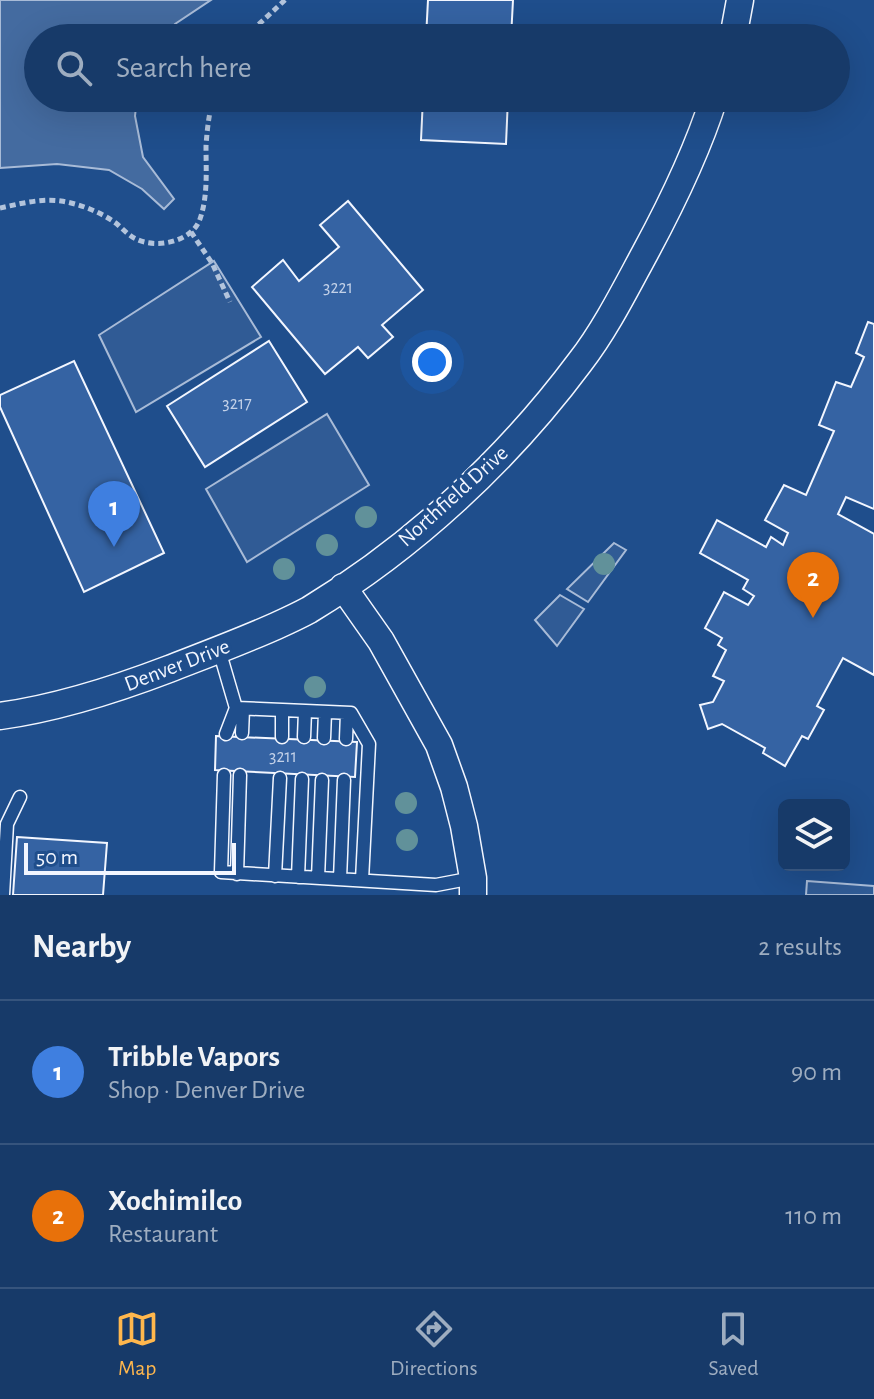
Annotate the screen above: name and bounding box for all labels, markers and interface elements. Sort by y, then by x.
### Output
search box [24,24,850,112]
icon: search [52,46,96,90]
text: Search here [116,53,252,83]
house number: 3221 [323,279,353,297]
your location [412,342,452,382]
house number: 3217 [222,395,252,413]
street label: Northfield Drive [394,441,512,551]
pin: 1 [88,481,140,547]
pin: 2 [787,552,839,618]
street label: Denver Drive [121,635,233,695]
house number: 3211 [269,748,297,766]
map controls [778,799,850,871]
button: layers [778,799,850,871]
scale bar [24,839,236,875]
text: 50 m [36,846,78,868]
text: Nearby [32,930,131,964]
text: 2 results [758,934,842,960]
text: Tribble Vapors [108,1042,280,1072]
text: 1 [53,1059,63,1085]
text: 90 m [791,1059,842,1085]
text: Shop · Denver Drive [108,1077,305,1103]
text: Xochimilco [108,1186,242,1216]
text: 2 [52,1203,64,1229]
text: 110 m [785,1203,842,1229]
text: Restaurant [108,1221,218,1247]
tab: Map [115,1307,159,1381]
tab: Directions [390,1307,478,1381]
tab: Saved [708,1307,759,1381]

